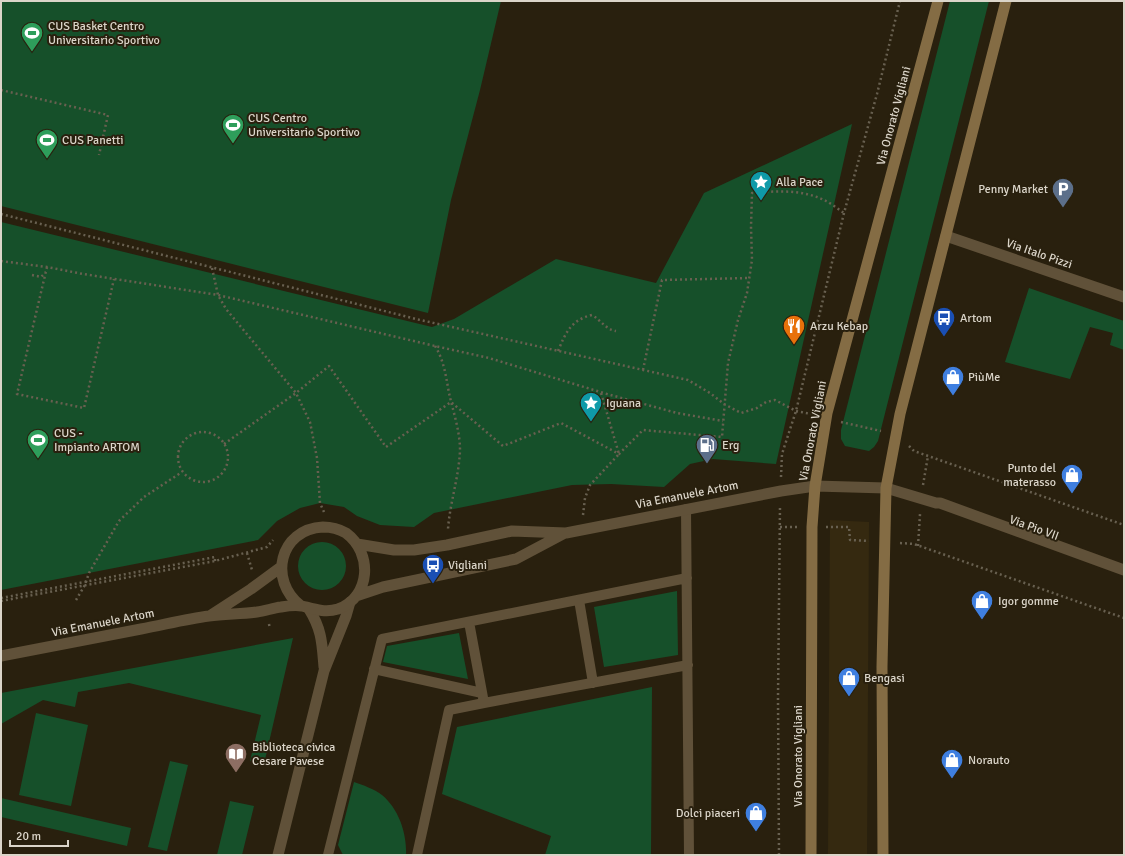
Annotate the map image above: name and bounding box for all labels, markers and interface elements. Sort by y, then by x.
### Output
place label: CUS Basket Centro Universitario Sportivo [48,19,160,48]
sports icon: CUS Basket Centro Universitario Sportivo [19,20,45,53]
street label: Via Onorato Vigliani [874,65,914,167]
place label: CUS Centro Universitario Sportivo [248,111,360,140]
sports icon: CUS Centro Universitario Sportivo [220,112,246,145]
sports icon: CUS Panetti [34,127,60,160]
place label: CUS Panetti [62,133,124,148]
place icon: Alla Pace [748,169,774,202]
place label: Alla Pace [776,175,823,190]
parking icon: Penny Market [1050,176,1076,209]
place label: Penny Market [978,182,1048,197]
street label: Via Italo Pizzi [1004,236,1074,272]
bus stop icon: Artom [931,305,957,338]
place label: Artom [960,311,992,326]
restaurant icon: Arzu Kebap [781,313,807,346]
place label: Arzu Kebap [810,319,868,334]
shop icon: PiùMe [940,364,966,397]
place label: PiùMe [968,370,1000,385]
street label: Via Onorato Vigliani [796,380,830,482]
place icon: Iguana [578,390,604,423]
place label: Iguana [606,396,641,411]
place label: CUS - Impianto ARTOM [54,426,140,455]
sports icon: CUS - Impianto ARTOM [25,427,51,460]
fuel station icon: Erg [694,432,720,465]
place label: Erg [722,438,739,453]
place label: Punto del materasso [1003,461,1056,490]
shop icon: Punto del materasso [1059,462,1085,495]
street label: Via Emanuele Artom [634,478,740,512]
street label: Via Pio VII [1007,512,1061,544]
bus stop icon: Vigliani [420,552,446,585]
place label: Vigliani [448,558,487,573]
shop icon: Igor gomme [969,588,995,621]
place label: Igor gomme [998,594,1059,609]
street label: Via Emanuele Artom [50,606,156,640]
shop icon: Bengasi [836,665,862,698]
place label: Bengasi [864,671,905,686]
street label: Via Onorato Vigliani [791,705,806,807]
place label: Biblioteca civica Cesare Pavese [252,740,335,769]
library icon: Biblioteca civica Cesare Pavese [223,741,249,774]
shop icon: Norauto [939,747,965,780]
place label: Norauto [968,753,1010,768]
shop icon: Dolci piaceri [743,800,769,833]
place label: Dolci piaceri [676,806,740,821]
scale bar [10,822,68,848]
text: 20 m [16,829,41,844]

